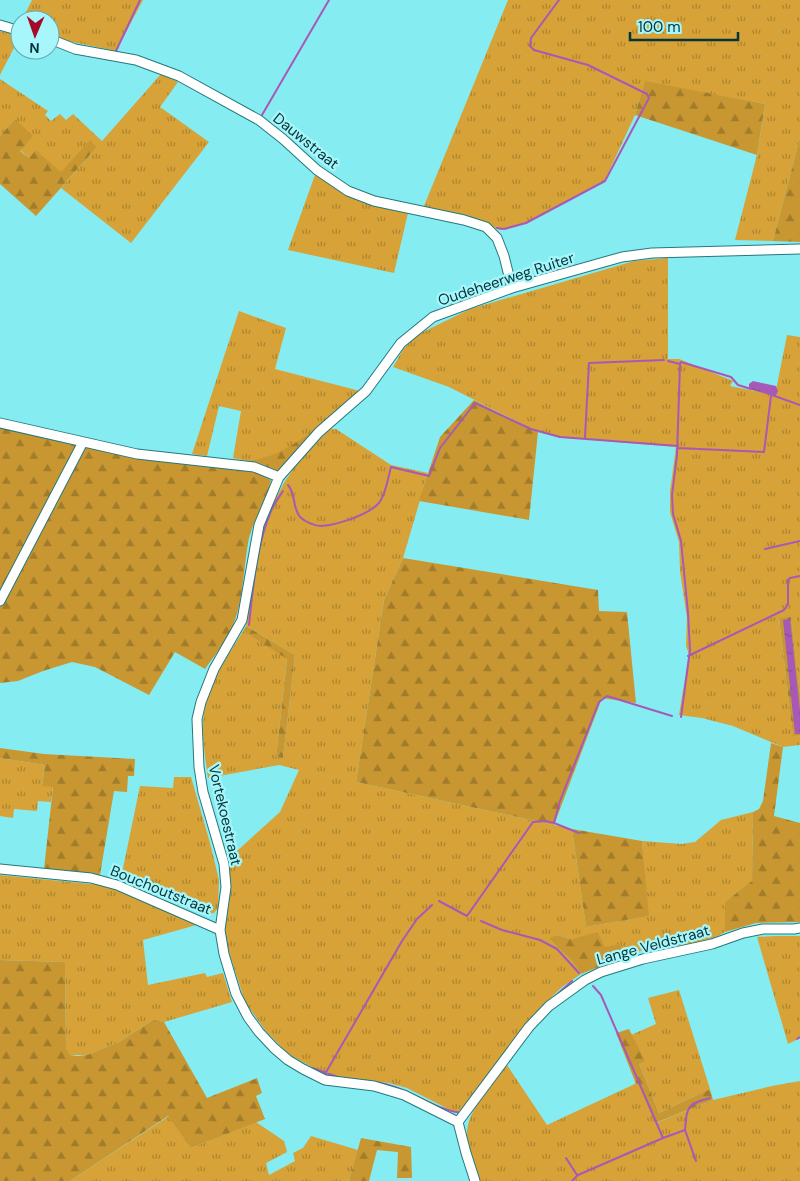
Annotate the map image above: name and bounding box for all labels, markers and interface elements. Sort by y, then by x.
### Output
north arrow [10,10,60,60]
scale bar [630,10,738,42]
text: 100 m [638,17,681,37]
text: N [29,39,40,57]
street label: Dauwstraat [269,108,343,174]
street label: Oudeheerweg Ruiter [435,247,577,310]
street label: Vortekoestraat [204,763,246,867]
street label: Bouchoutstraat [107,861,215,919]
street label: Lange Veldstraat [594,920,712,970]

